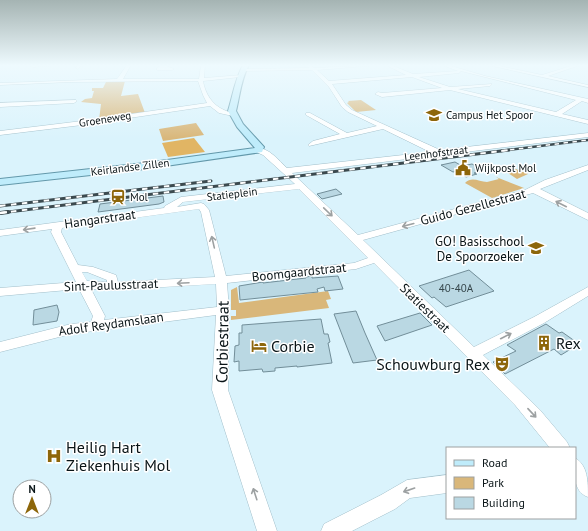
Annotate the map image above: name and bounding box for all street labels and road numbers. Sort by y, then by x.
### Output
street label: Groeneweg [78,108,132,130]
street label: Leenhofstraat [403,142,469,164]
street label: Keirlandse Zillen [90,155,170,179]
street label: Statieplein [206,184,258,204]
street label: Guido Gezellestraat [418,185,528,229]
street label: Hangarstraat [63,206,137,232]
street label: Boomgaardstraat [251,259,348,285]
street label: Sint-Paulusstraat [64,275,159,295]
street label: Statiestraat [396,280,454,337]
street label: Corbiestraat [211,300,233,383]
street label: Adolf Reydamslaan [57,308,165,340]

